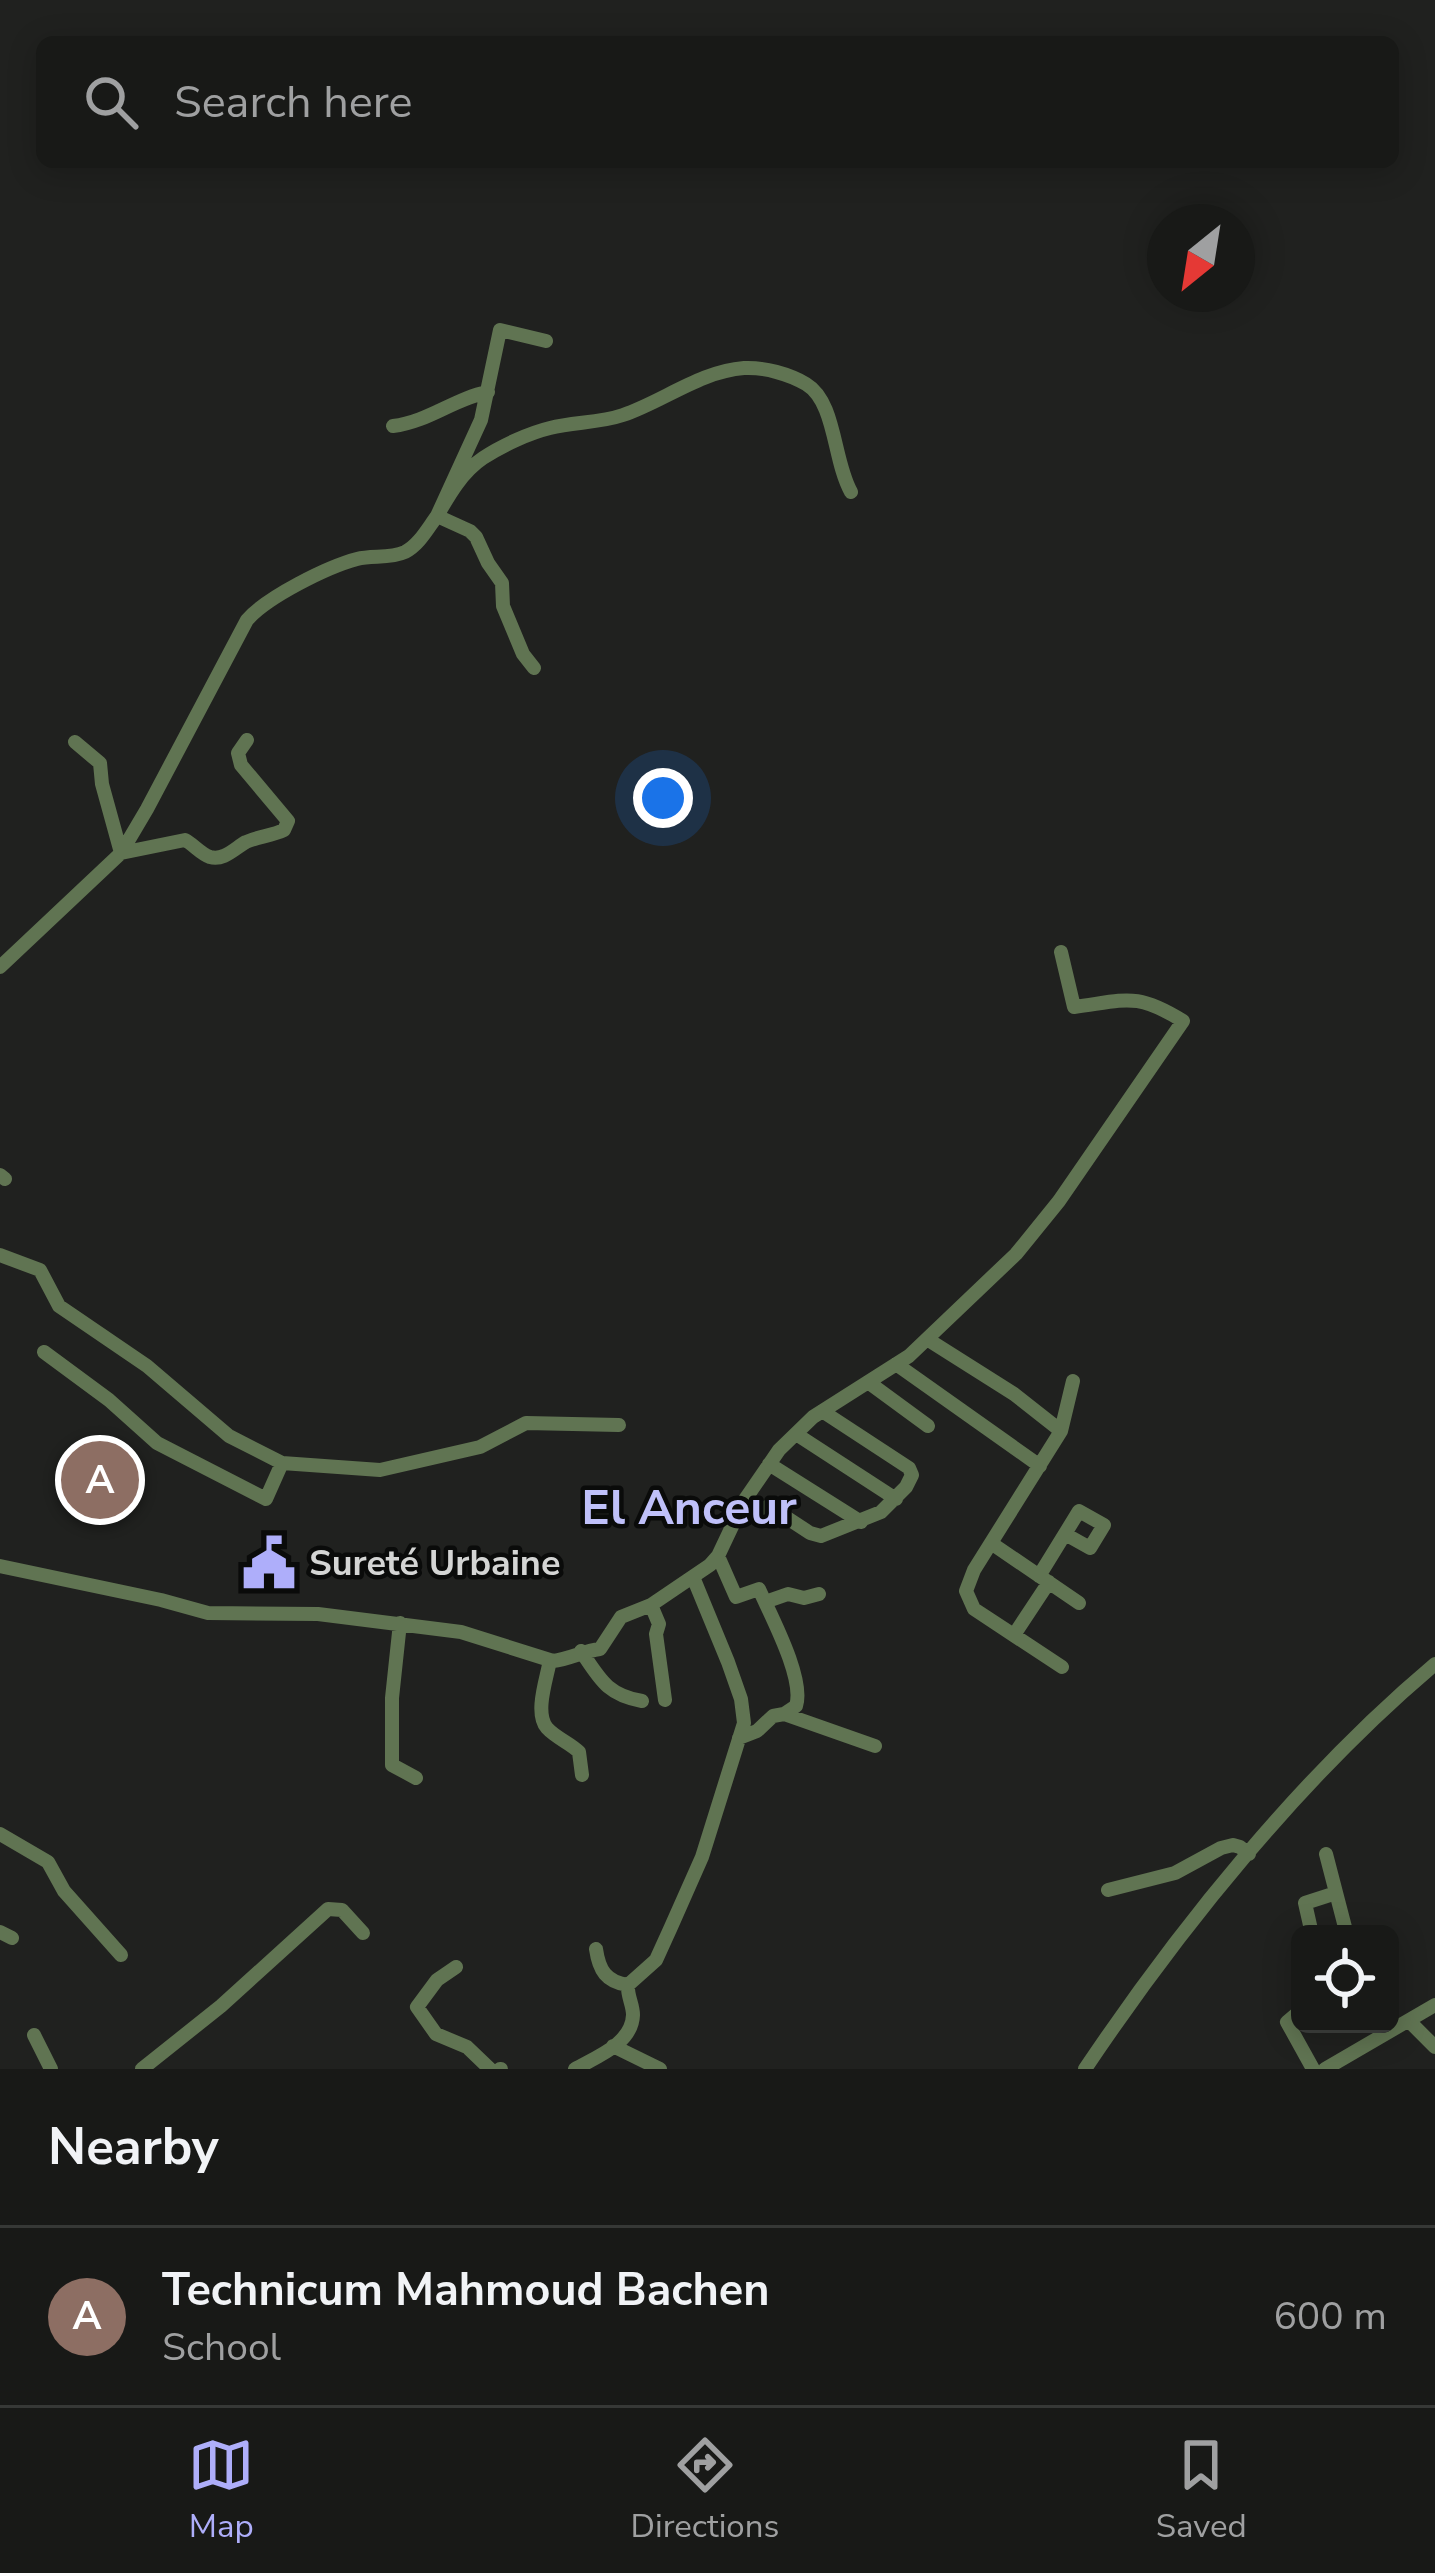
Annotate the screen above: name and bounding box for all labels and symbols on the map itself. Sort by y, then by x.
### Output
north arrow [1147,204,1255,312]
your location [633,768,693,828]
pin: A [61,1435,139,1525]
district label: El Anceur [581,1475,797,1541]
public building icon: Sureté Urbaine [240,1534,298,1592]
place label: Sureté Urbaine [309,1539,560,1588]

